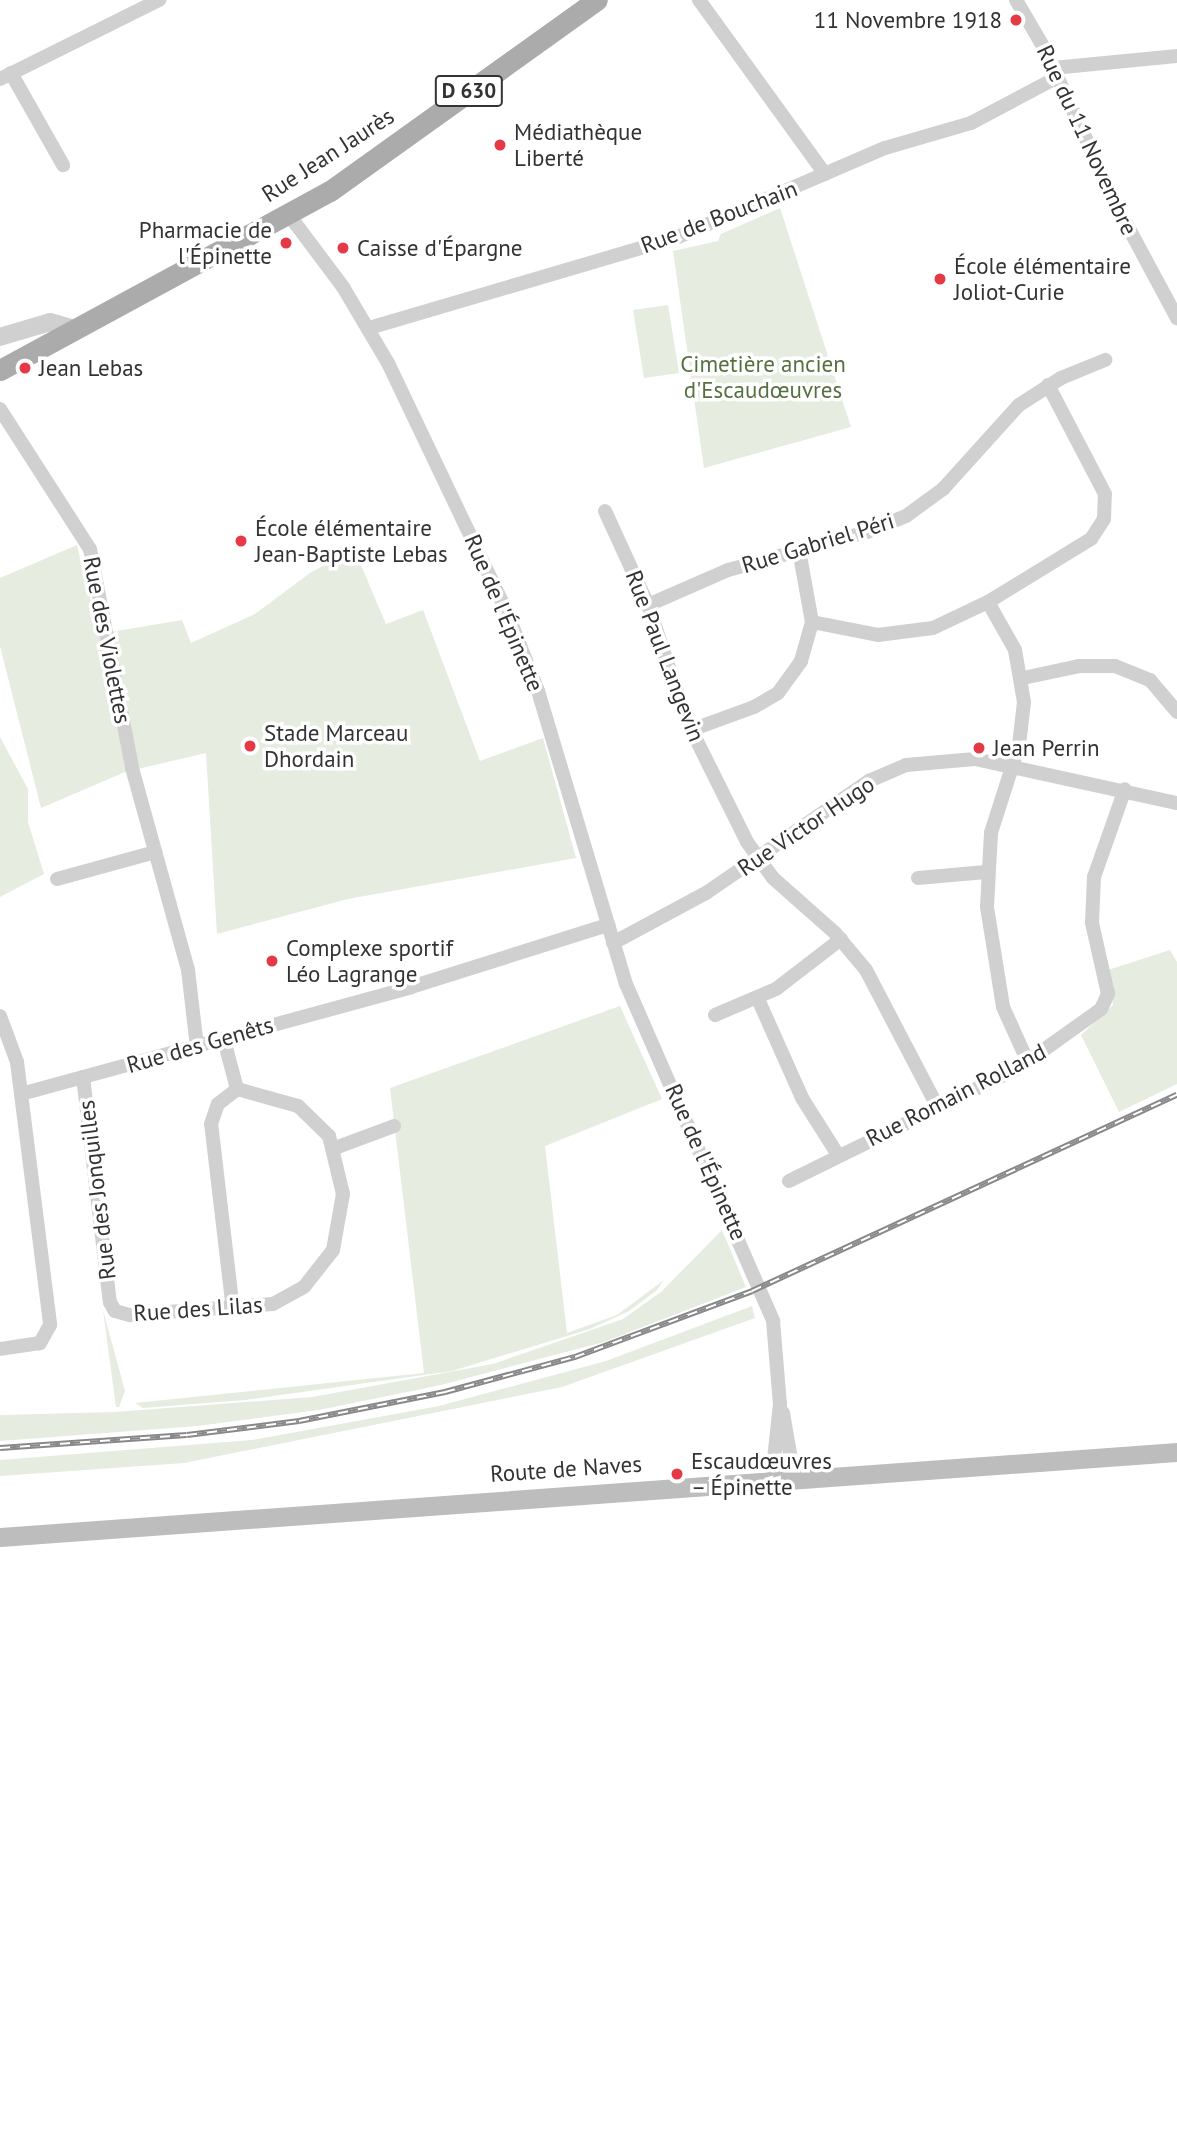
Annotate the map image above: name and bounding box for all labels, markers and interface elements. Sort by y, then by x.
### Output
place label: 11 Novembre 1918 [814,6,1002,34]
marker: 11 Novembre 1918 [1008,12,1024,28]
street label: Rue du 11 Novembre [1031,41,1143,239]
road number: D 630 [434,74,504,108]
street label: Rue Jean Jaurès [257,102,399,208]
place label: Médiathèque Liberté [514,118,642,172]
marker: Médiathèque Liberté [492,137,508,153]
street label: Rue de Bouchain [637,175,801,259]
place label: Pharmacie de l'Épinette [139,216,272,270]
place label: Caisse d'Épargne [357,234,523,262]
marker: Pharmacie de l'Épinette [278,235,294,251]
marker: Caisse d'Épargne [335,240,351,256]
place label: École élémentaire Joliot-Curie [954,252,1131,306]
marker: École élémentaire Joliot-Curie [932,271,948,287]
park label: Cimetière ancien d'Escaudœuvres [680,350,846,404]
place label: Jean Lebas [39,354,143,382]
marker: Jean Lebas [17,360,33,376]
street label: Rue Gabriel Péri [739,507,897,579]
place label: École élémentaire Jean-Baptiste Lebas [255,514,448,568]
street label: Rue de l'Épinette [459,530,549,696]
marker: École élémentaire Jean-Baptiste Lebas [233,533,249,549]
street label: Rue des Violettes [77,554,137,726]
street label: Rue Paul Langevin [620,566,710,746]
place label: Stade Marceau Dhordain [264,719,408,773]
place label: Jean Perrin [993,734,1100,762]
marker: Stade Marceau Dhordain [242,738,258,754]
marker: Jean Perrin [971,740,987,756]
street label: Rue Victor Hugo [732,770,880,882]
place label: Complexe sportif Léo Lagrange [286,934,453,988]
marker: Complexe sportif Léo Lagrange [264,953,280,969]
street label: Rue des Genêts [124,1011,276,1079]
street label: Rue Romain Rolland [861,1038,1051,1152]
street label: Rue de l'Épinette [659,1080,753,1244]
street label: Rue des Jonquilles [72,1099,122,1281]
street label: Rue des Lilas [132,1291,264,1327]
place label: Escaudœuvres – Épinette [691,1447,832,1501]
street label: Route de Naves [489,1450,643,1488]
marker: Escaudœuvres – Épinette [669,1466,685,1482]

